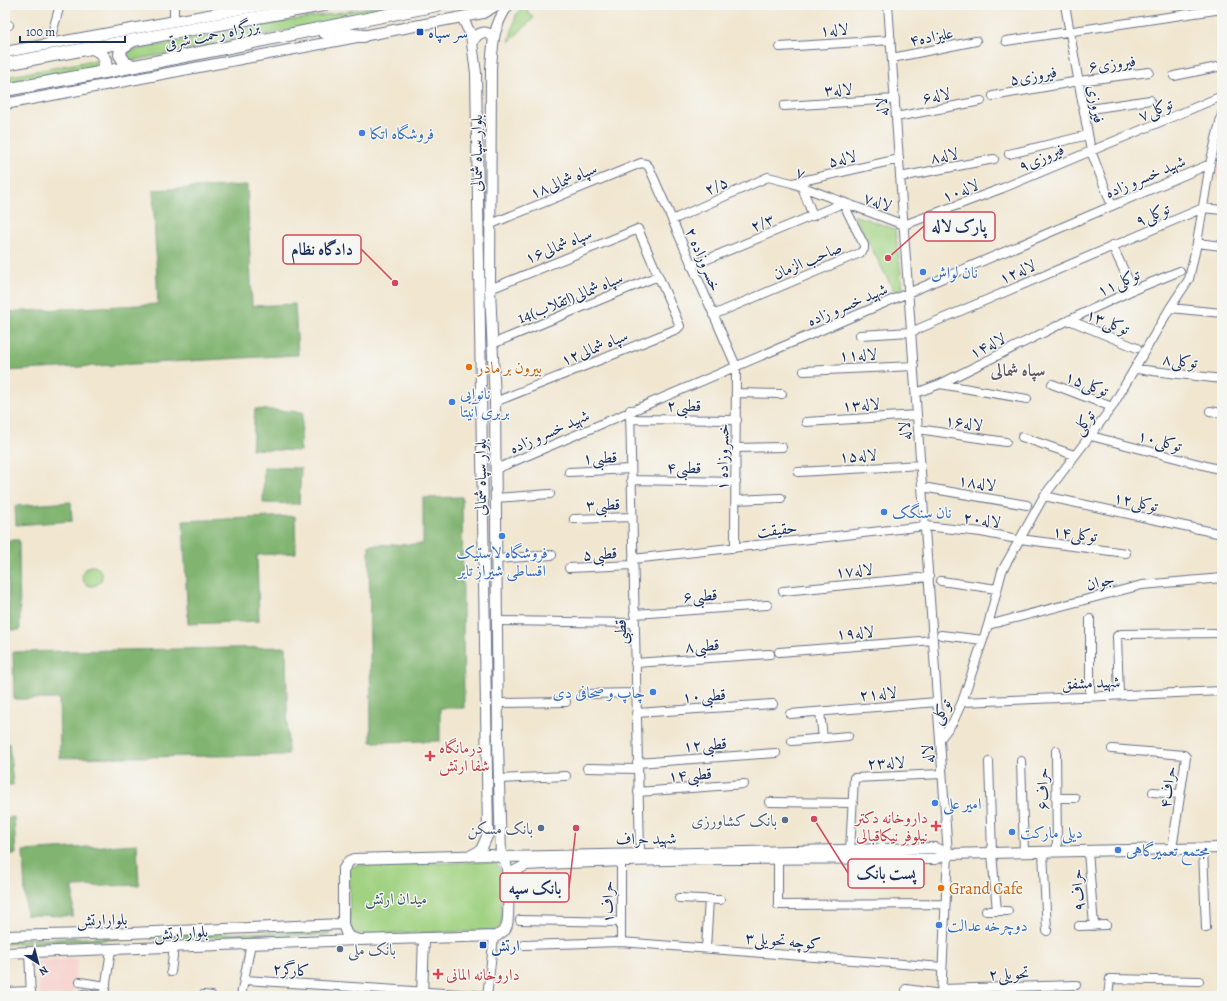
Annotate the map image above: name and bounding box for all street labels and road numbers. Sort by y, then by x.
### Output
street label: بزرگراه رحمت شرقی [163,15,262,55]
street label: ۱لاله [819,18,849,42]
street label: علیزاده۴ [907,22,955,52]
street label: فیروزی۶ [1087,50,1137,78]
street label: فیروزی۵ [1008,61,1059,91]
street label: ۳لاله [823,78,853,102]
street label: ۶لاله [920,82,952,109]
street label: فیروزی [1082,83,1110,125]
street label: ۷توکلی [1135,92,1177,127]
street label: لاله [870,97,894,117]
street label: بلوار سپاه شمالی [466,114,488,192]
street label: فیروزی۹ [1015,138,1068,177]
street label: لاله۸ [928,142,960,169]
street label: لاله۵ [826,145,859,173]
street label: شهید خسرو زاده [1102,150,1189,204]
street label: سپاه شمالی۱۸ [526,157,600,204]
street label: ۷ [793,161,809,185]
street label: ۲/۵ [701,171,732,201]
street label: لاله۱۰ [939,174,982,208]
street label: لاله۷ [861,187,895,217]
street label: توکلی۹ [1132,197,1174,232]
street label: ۲/۳ [747,208,778,238]
street label: سپاه شمالی۱۶ [521,222,595,269]
street label: خسروزاده ۲ [680,224,726,295]
street label: صاحب الزمان [769,236,845,285]
street label: لاله۱۲ [996,254,1039,289]
street label: توکلی۱۱ [1093,263,1144,302]
street label: 14سپاه شمالی(اتقلاب) [514,267,626,329]
street label: شهید خسرو زاده [804,278,891,332]
street label: توکلی۱۳ [1083,303,1133,341]
street label: سپاه شمالی۱۲ [557,324,631,371]
street label: لاله۱۴ [966,328,1009,364]
street label: لاله۱۱ [839,343,877,367]
street label: توکلی۸ [1161,348,1200,374]
street label: توکلی۱۵ [1062,366,1112,403]
street label: لاله۱۳ [841,393,881,417]
street label: قطبی۲ [667,395,701,419]
street label: شهید خسرو زاده [506,404,593,459]
street label: توکلی [1067,405,1101,440]
street label: لاله۱۶ [944,409,984,437]
street label: لاله [893,421,917,441]
street label: خسروزاده ۱ [711,423,735,491]
street label: ۱۰توکلی [1135,425,1185,458]
street label: بلوار سپاه شمالی [470,438,492,516]
street label: لاله۱۵ [839,444,878,468]
street label: قطبی۱ [582,446,618,472]
street label: قطبی۴ [666,457,701,481]
street label: لاله۱۸ [956,469,997,497]
street label: توکلی۱۲ [1112,487,1161,518]
street label: قطبی۳ [585,493,621,519]
street label: لاله۲۰ [962,506,1002,534]
street label: حقیقت [756,517,799,543]
street label: توکلی۱۴ [1051,520,1099,548]
street label: قطبی۵ [582,542,618,568]
street label: لاله۱۷ [834,558,874,584]
street label: جوان [1084,568,1117,596]
street label: قطبی۶ [682,584,718,610]
street label: قطبی [610,619,634,645]
street label: لاله۱۹ [835,621,875,645]
street label: قطبی۸ [684,634,720,660]
street label: شهید مشفق [1061,671,1121,695]
street label: لاله۲۱ [858,681,898,707]
street label: قطبی۱۰ [681,683,727,710]
street label: توکلی [925,694,957,728]
street label: قطبی۱۲ [682,732,728,759]
street label: لاله [916,744,940,764]
street label: لاله۲۳ [867,751,905,775]
street label: قطبی۱۴ [667,762,713,789]
street label: حراف۴ [1154,765,1182,810]
street label: حراف۶ [1032,767,1054,810]
street label: شهید حراف [615,827,677,851]
street label: حراف۹ [1065,868,1091,912]
street label: حراف۱ [597,881,619,923]
street label: بلوارارتش [76,909,128,931]
street label: بلوار ارتش [154,921,209,945]
street label: کوچه تحویلی۳ [744,927,822,955]
street label: کارگر۲ [272,958,310,982]
street label: تحویلی۲ [988,962,1030,986]

